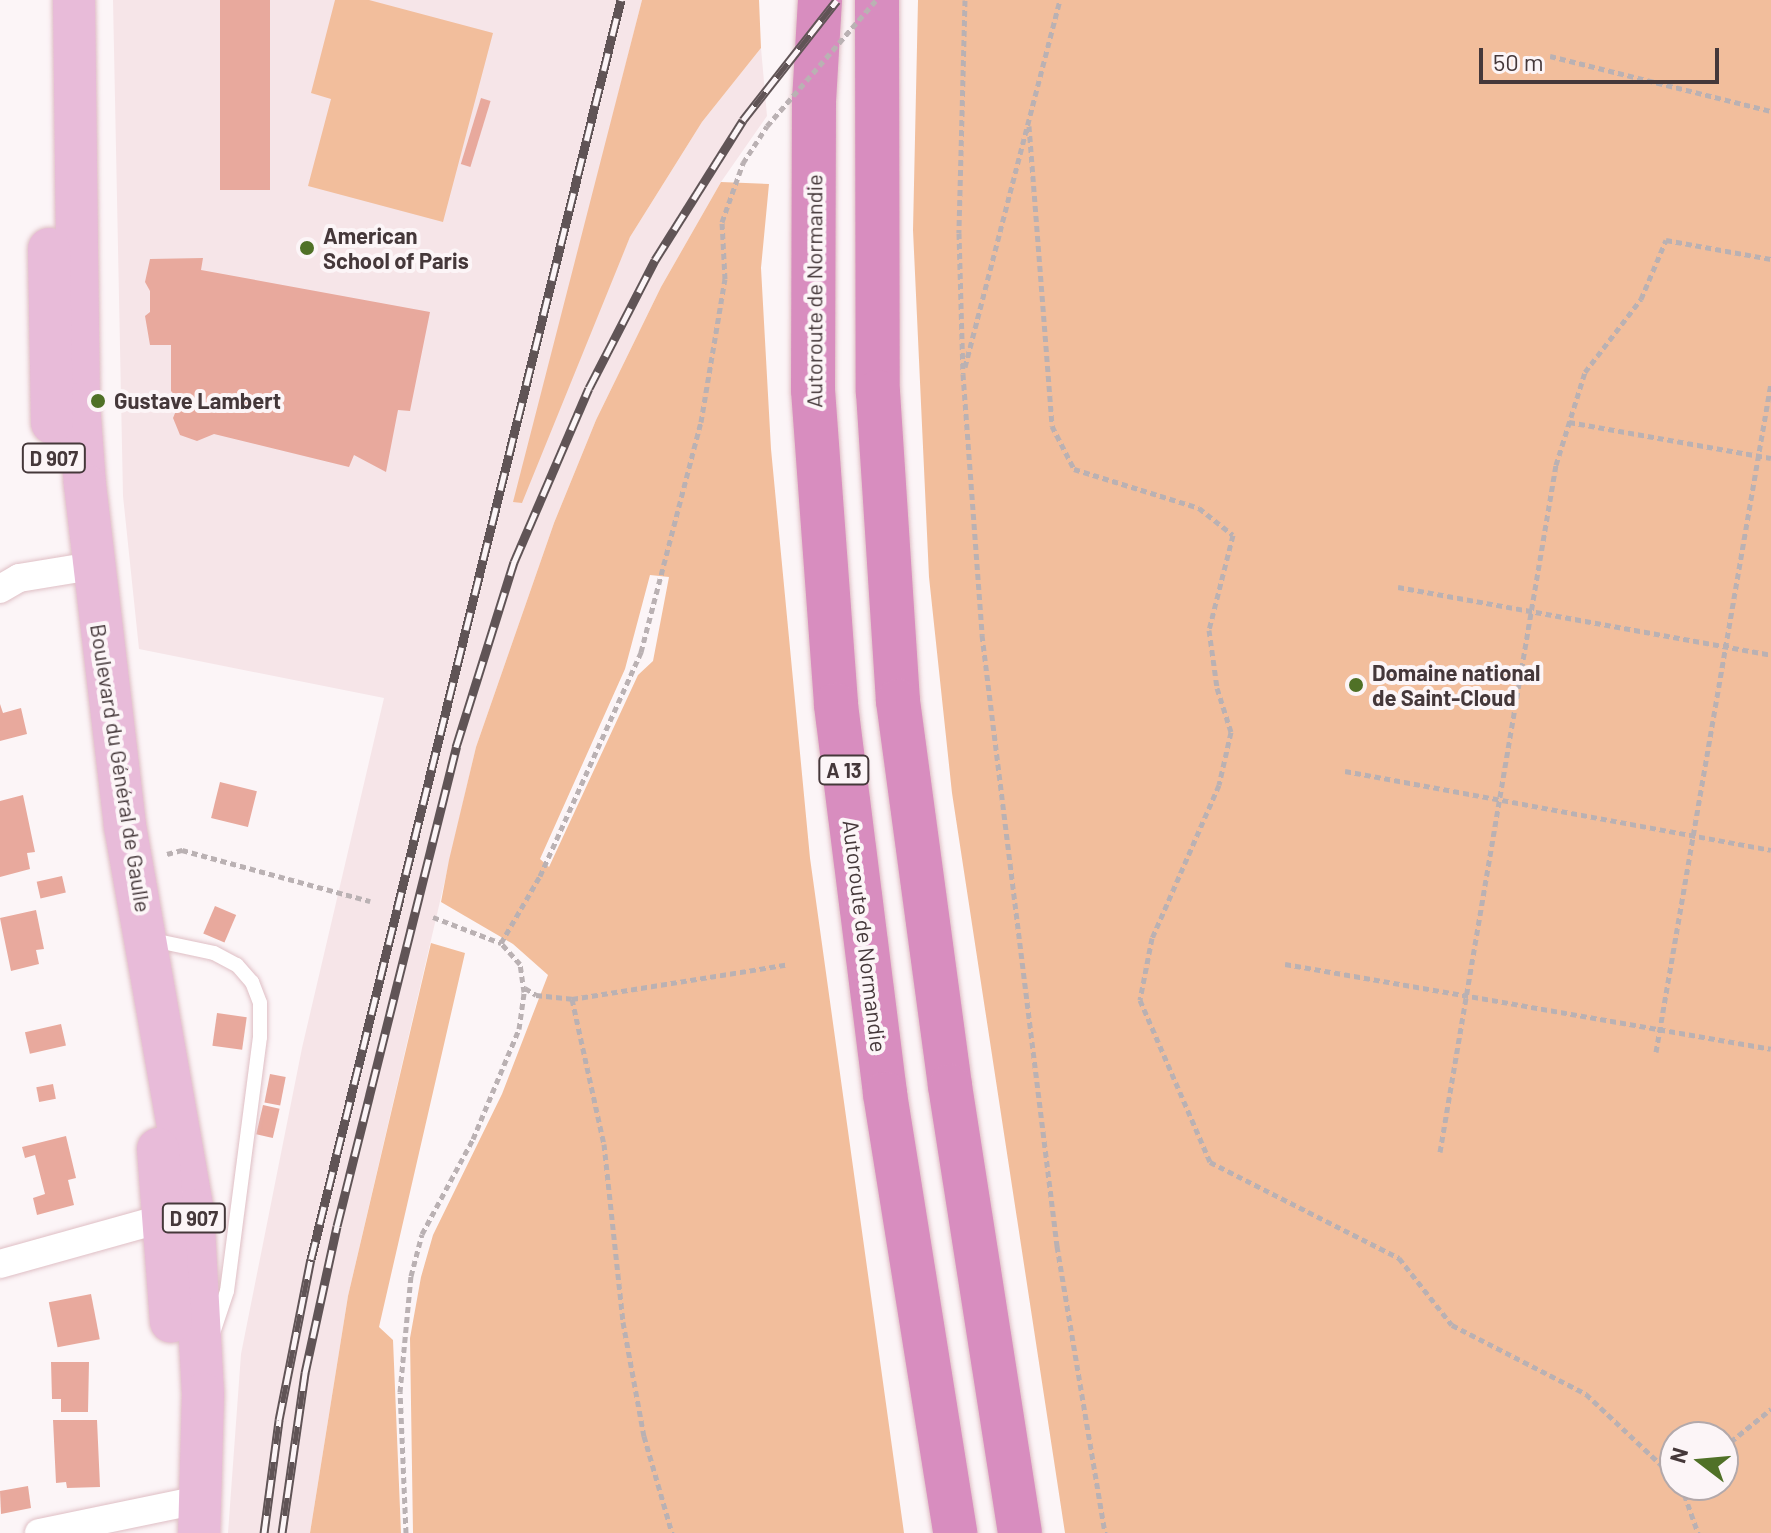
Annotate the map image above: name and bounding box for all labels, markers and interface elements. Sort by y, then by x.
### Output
scale bar [1483,32,1723,82]
text: 50 m [1493,47,1544,76]
street label: Autoroute de Normandie [801,174,827,408]
place label: American School of Paris [323,222,469,274]
marker: American School of Paris [298,239,316,257]
place label: Gustave Lambert [114,388,281,414]
marker: Gustave Lambert [89,392,107,410]
road number: D 907 [20,442,88,474]
street label: Boulevard du Général de Gaulle [85,622,157,914]
place label: Domaine national de Saint-Cloud [1372,659,1540,710]
marker: Domaine national de Saint-Cloud [1347,676,1365,694]
road number: A 13 [818,754,870,786]
street label: Autoroute de Normandie [838,818,892,1054]
road number: D 907 [160,1202,228,1234]
north arrow [1659,1421,1739,1501]
text: N [1663,1444,1692,1466]

